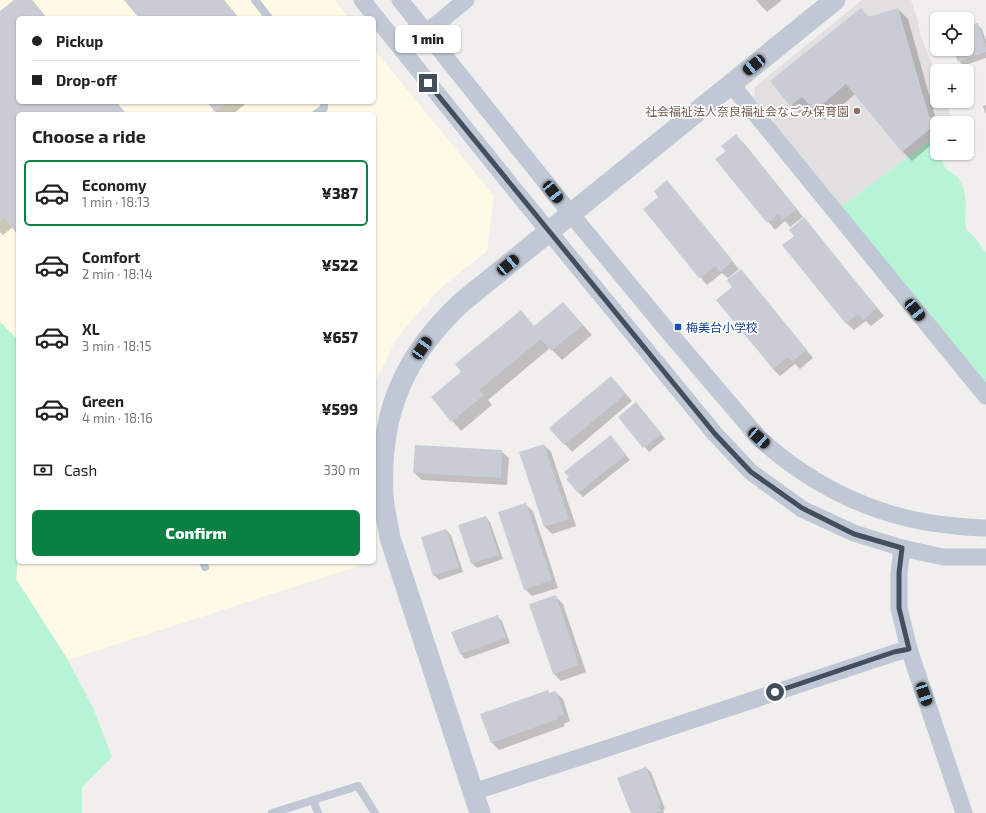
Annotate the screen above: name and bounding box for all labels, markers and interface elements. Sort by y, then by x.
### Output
map controls [930,12,974,160]
button: locate [930,12,974,56]
callout: 1 min [395,25,461,53]
text: 1 min [412,31,444,47]
text: Pickup [56,32,103,50]
car [741,53,767,77]
button: + [930,64,974,108]
text: Drop-off [56,71,117,89]
route end [419,74,437,92]
place label: 社会福祉法人奈良福祉会なごみ保育園 [645,104,849,118]
marker: 社会福祉法人奈良福祉会なごみ保育園 [852,106,862,116]
button: − [930,116,974,160]
text: Choose a ride [32,125,146,147]
icon: car [34,175,70,211]
text: Economy [82,176,147,194]
car [541,179,565,205]
text: ¥387 [322,184,358,202]
text: 1 min · 18:13 [82,194,150,210]
icon: car [34,247,70,283]
text: Comfort [82,248,140,266]
car [495,253,521,277]
text: ¥522 [322,256,358,274]
text: 2 min · 18:14 [82,266,153,282]
car [903,297,927,323]
icon: car [34,319,70,355]
text: XL [82,320,100,338]
place label: 梅美台小学校 [686,320,758,334]
marker: 梅美台小学校 [673,322,683,332]
text: ¥657 [322,328,358,346]
car [410,335,434,361]
text: 3 min · 18:15 [82,338,151,354]
icon: car [34,391,70,427]
text: Green [82,392,124,410]
text: ¥599 [321,400,358,418]
text: 4 min · 18:16 [82,410,153,426]
car [746,426,772,450]
icon: cash [32,459,54,481]
text: Cash [64,461,97,479]
text: 330 m [323,462,360,478]
button: Confirm [32,510,360,556]
car [914,681,934,707]
route start [766,683,784,701]

